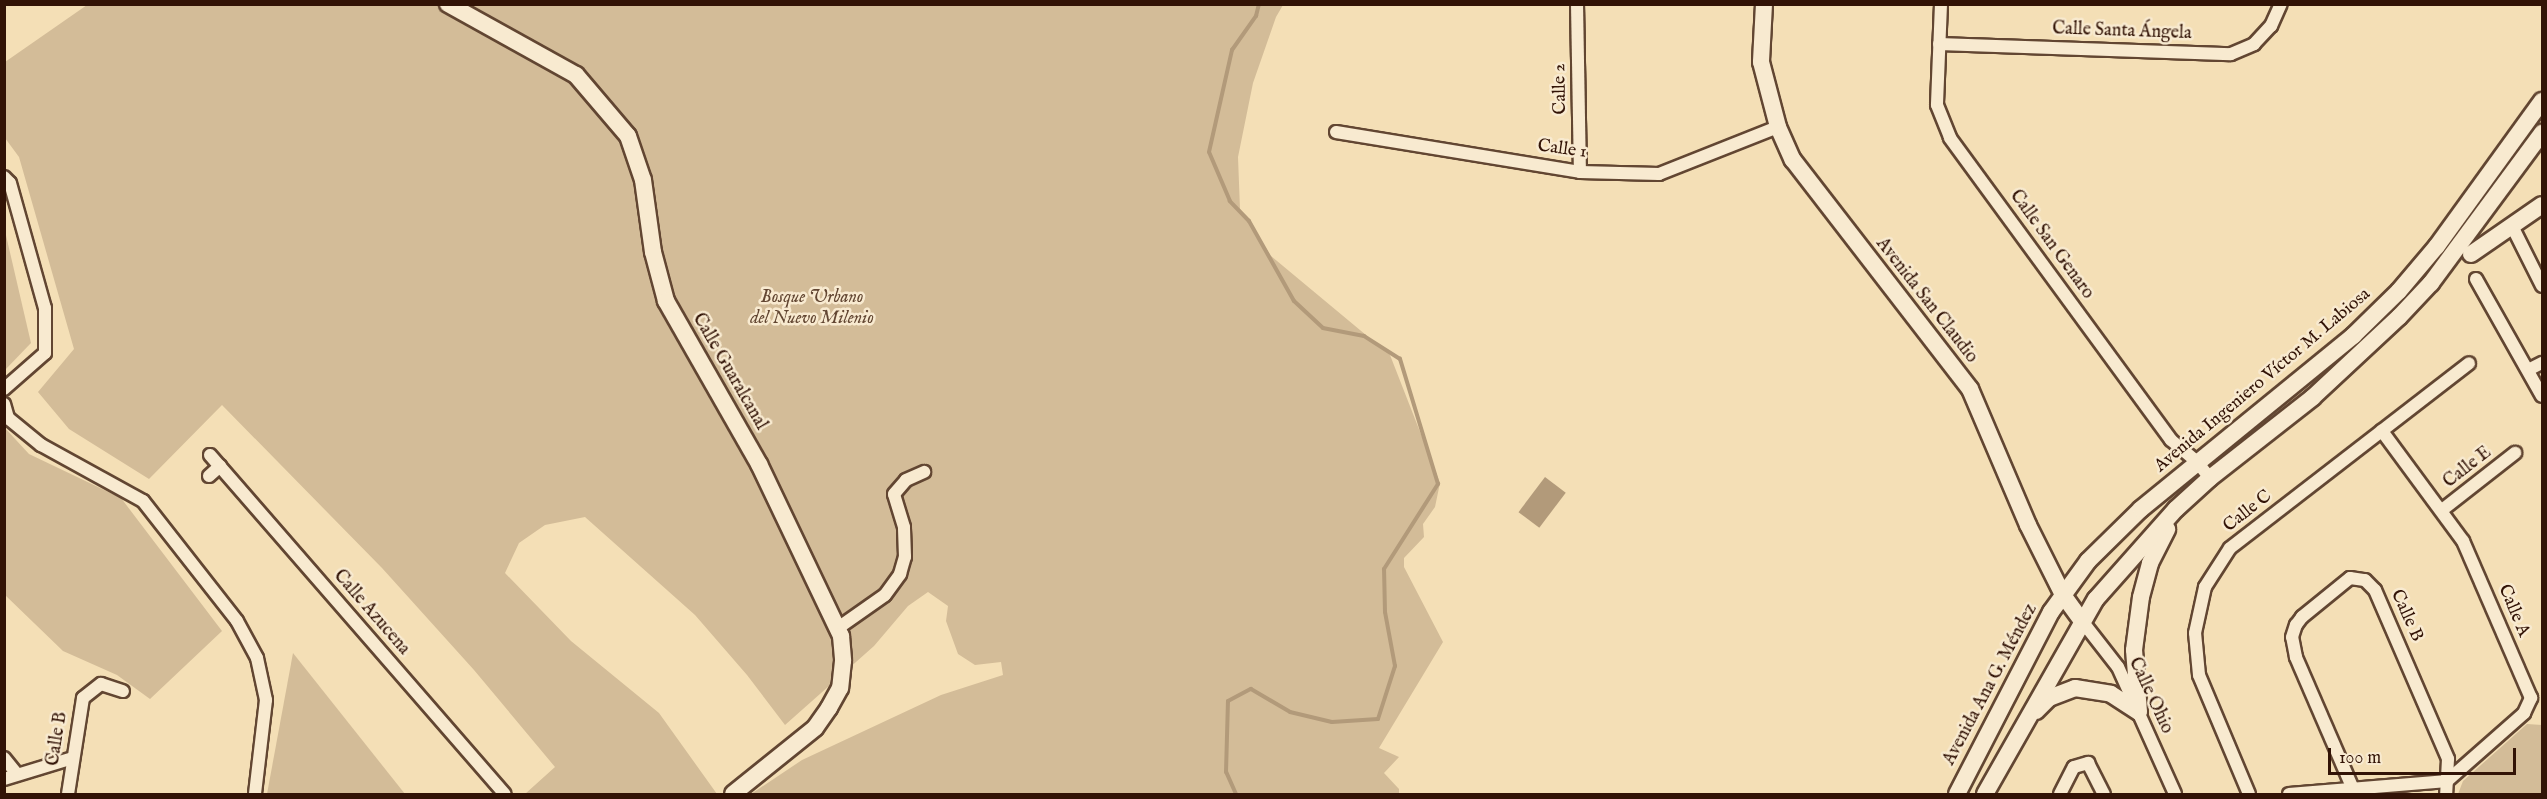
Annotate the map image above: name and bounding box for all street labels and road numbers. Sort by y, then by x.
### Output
street label: Calle Santa Ángela [2052,19,2192,45]
street label: Calle 2 [1550,63,1572,115]
street label: Calle 1 [1536,136,1588,164]
street label: Calle San Genaro [2004,186,2098,304]
street label: Avenida San Claudio [1870,234,1982,368]
street label: Avenida Ingeniero Víctor M. Labiosa [2151,284,2375,478]
street label: Calle Guaralcanal [687,310,771,434]
street label: Calle E [2440,443,2496,493]
street label: Calle C [2219,486,2277,538]
street label: Calle Azucena [328,566,414,660]
street label: Calle A [2492,582,2534,640]
street label: Calle B [2385,587,2427,645]
street label: Avenida Ana G. Méndez [1939,601,2043,769]
street label: Calle Ohio [2123,654,2177,738]
street label: Calle B [43,710,73,768]

